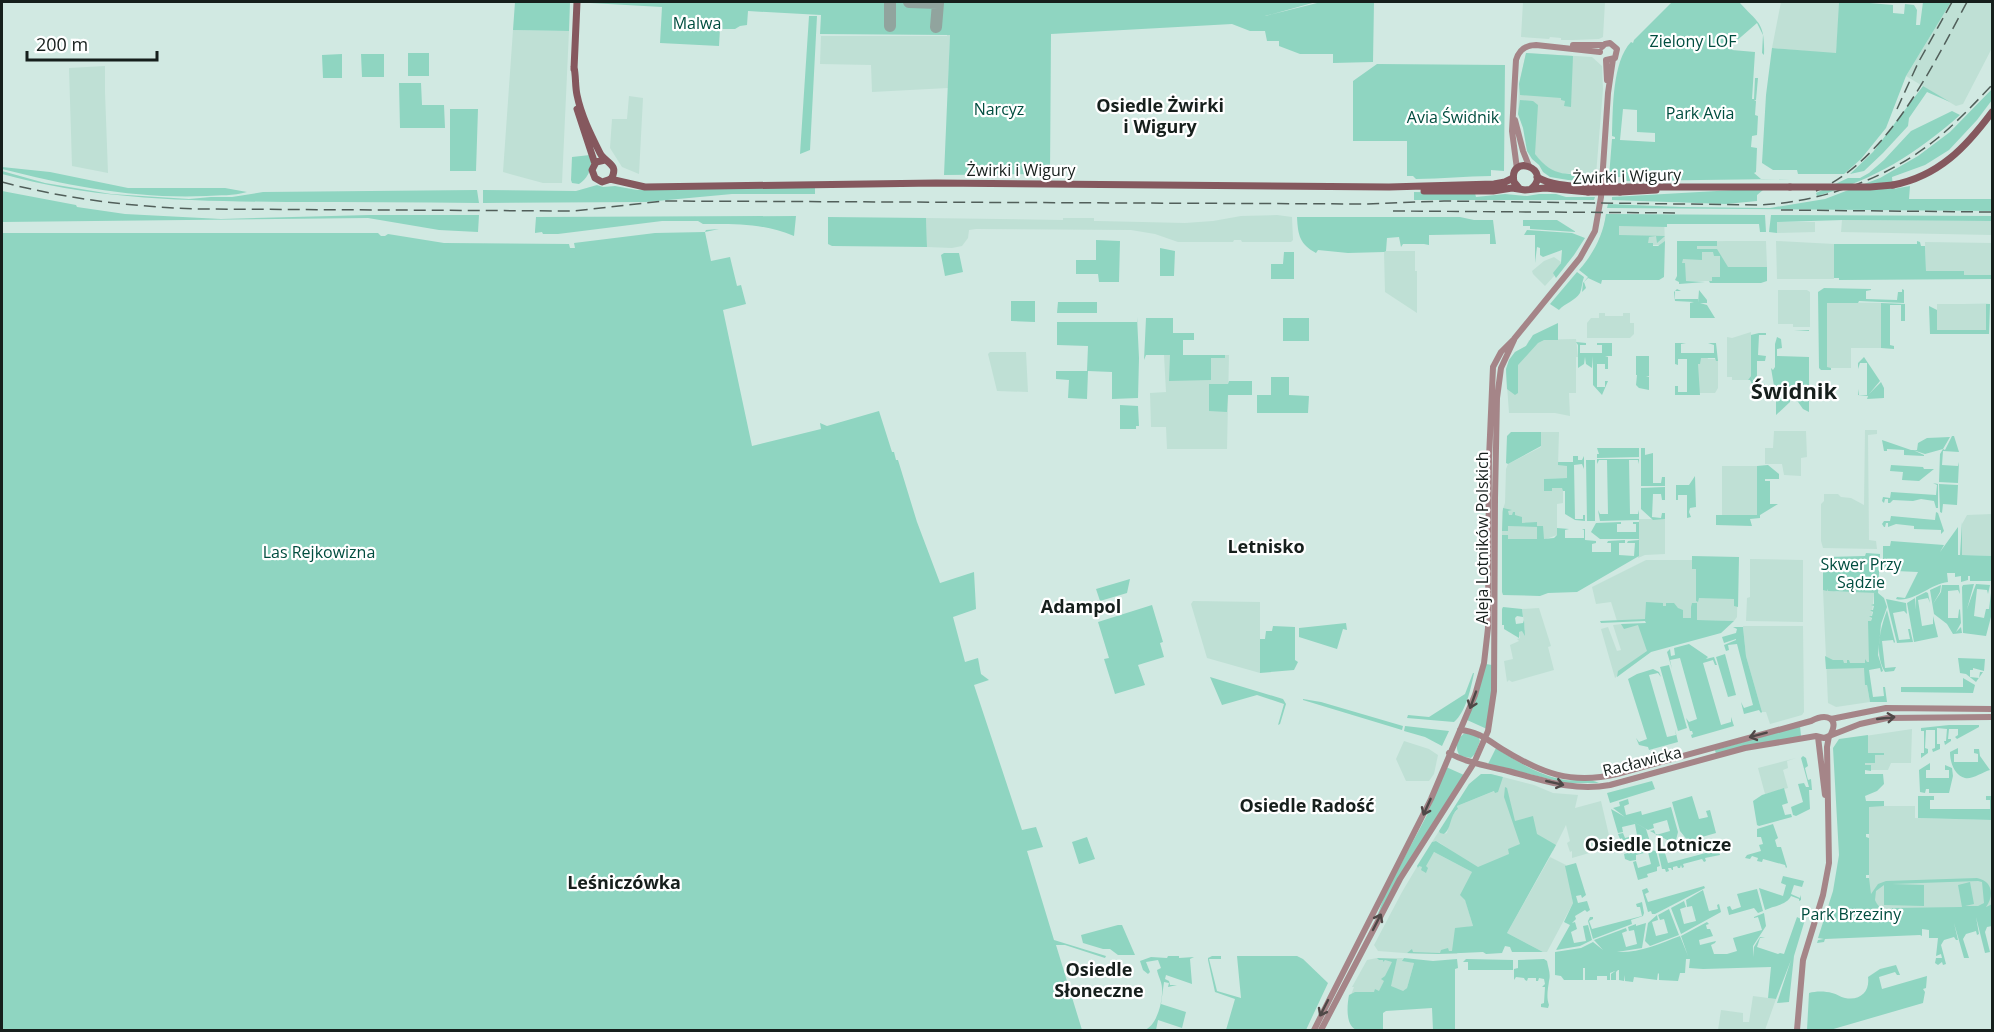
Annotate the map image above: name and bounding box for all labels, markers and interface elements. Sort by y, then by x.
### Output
park label: Malwa [673,12,721,34]
scale bar [27,24,158,62]
park label: Zielony LOF [1650,30,1736,52]
text: 200 m [36,32,88,56]
district label: Osiedle Żwirki i Wigury [1096,93,1224,138]
park label: Narcyz [974,98,1024,120]
park label: Park Avia [1666,102,1734,124]
park label: Avia Świdnik [1407,106,1500,128]
street label: Żwirki i Wigury [967,159,1076,181]
street label: Żwirki i Wigury [1572,163,1683,189]
district label: Świdnik [1751,375,1838,405]
street label: Aleja Lotników Polskich [1471,451,1493,625]
district label: Letnisko [1227,534,1305,558]
park label: Las Rejkowizna [263,541,375,563]
park label: Skwer Przy Sądzie [1821,553,1902,593]
district label: Adampol [1041,594,1121,618]
one-way arrow [1466,690,1477,709]
one-way arrow [1875,713,1895,724]
one-way arrow [1749,730,1768,742]
street label: Racławicka [1600,741,1684,781]
one-way arrow [1545,778,1564,790]
district label: Osiedle Radość [1239,793,1375,817]
one-way arrow [1421,798,1432,816]
district label: Osiedle Lotnicze [1585,832,1731,856]
district label: Leśniczówka [567,870,681,894]
park label: Park Brzeziny [1801,903,1902,925]
one-way arrow [1372,913,1384,931]
district label: Osiedle Słoneczne [1054,957,1144,1002]
one-way arrow [1318,999,1330,1016]

